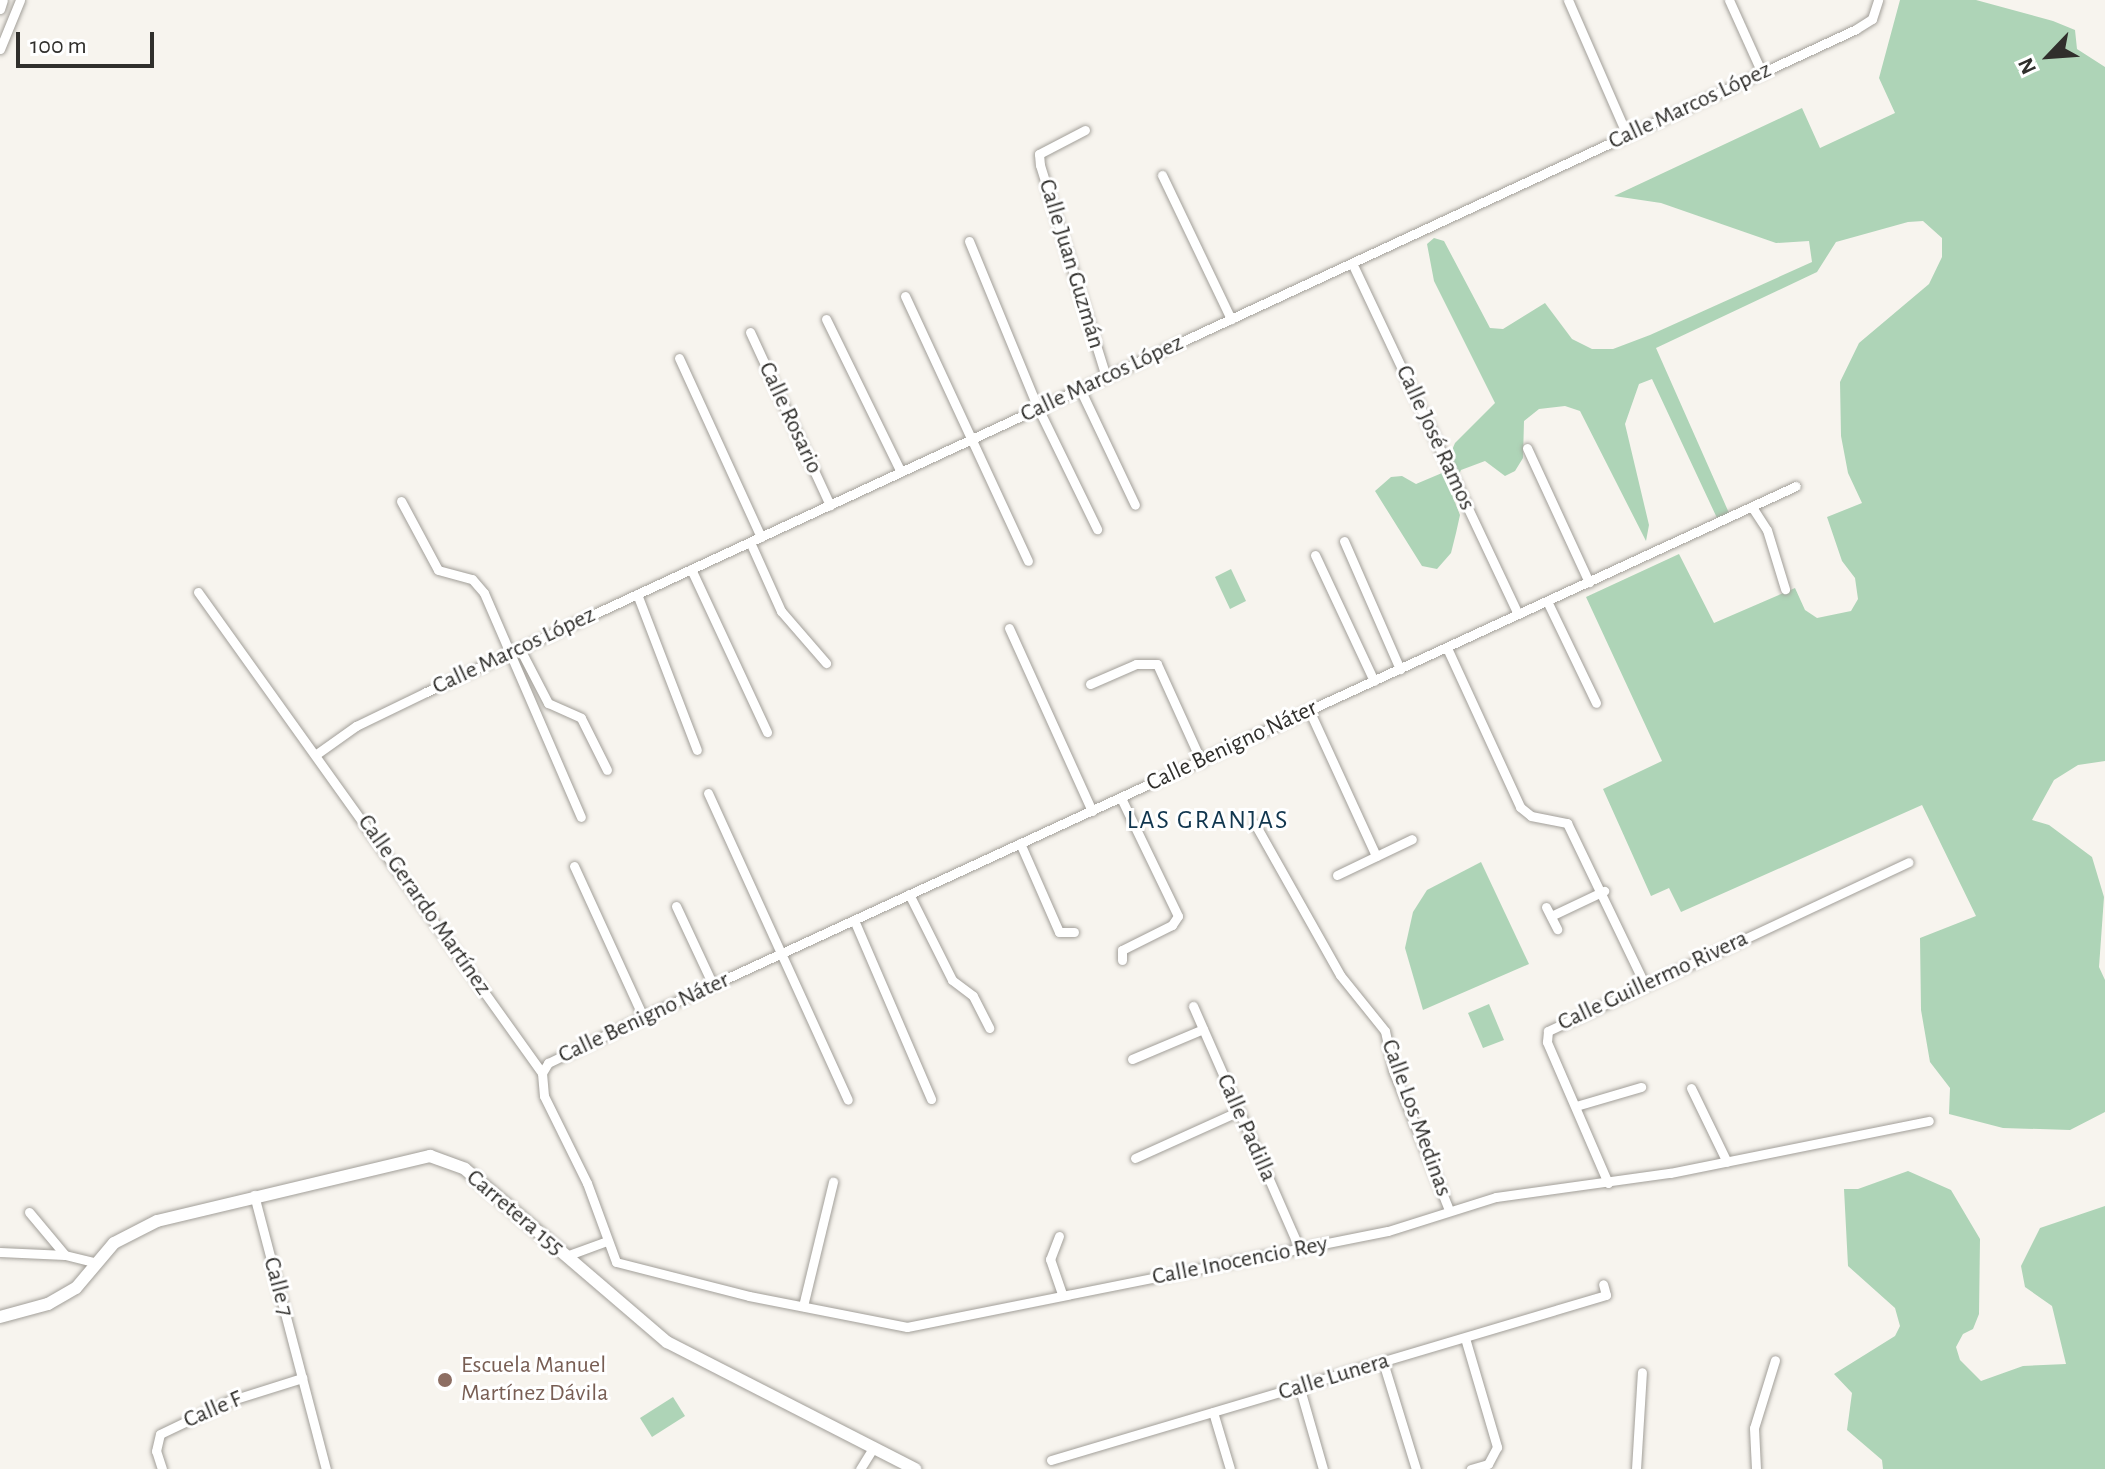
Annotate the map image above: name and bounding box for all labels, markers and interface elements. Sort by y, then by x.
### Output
scale bar [20,16,158,66]
north arrow [2009,16,2089,96]
text: 100 m [30,34,87,58]
text: N [2014,55,2040,78]
street label: Calle Marcos López [1604,56,1776,156]
street label: Calle Juan Guzmán [1032,176,1110,352]
street label: Calle Marcos López [1016,329,1188,429]
street label: Calle Rosario [752,358,828,478]
street label: Calle José Ramos [1389,361,1481,515]
street label: Calle Marcos López [428,601,600,701]
street label: Calle Benigno Náter [1142,694,1322,798]
district label: LAS GRANJAS [1127,805,1289,837]
street label: Calle Gerardo Martínez [351,809,497,1001]
street label: Calle Guillermo Rivera [1553,924,1753,1038]
street label: Calle Benigno Náter [554,966,734,1070]
street label: Calle Los Medinas [1374,1036,1458,1200]
street label: Calle Padilla [1210,1070,1282,1186]
street label: Carretera 155 [460,1164,570,1262]
street label: Calle Inocencio Rey [1150,1230,1330,1292]
street label: Calle 7 [256,1254,300,1320]
street label: Calle Lunera [1275,1346,1393,1408]
place label: Escuela Manuel Martínez Dávila [461,1352,608,1408]
marker: Escuela Manuel Martínez Dávila [436,1371,454,1389]
street label: Calle F [179,1385,247,1435]

